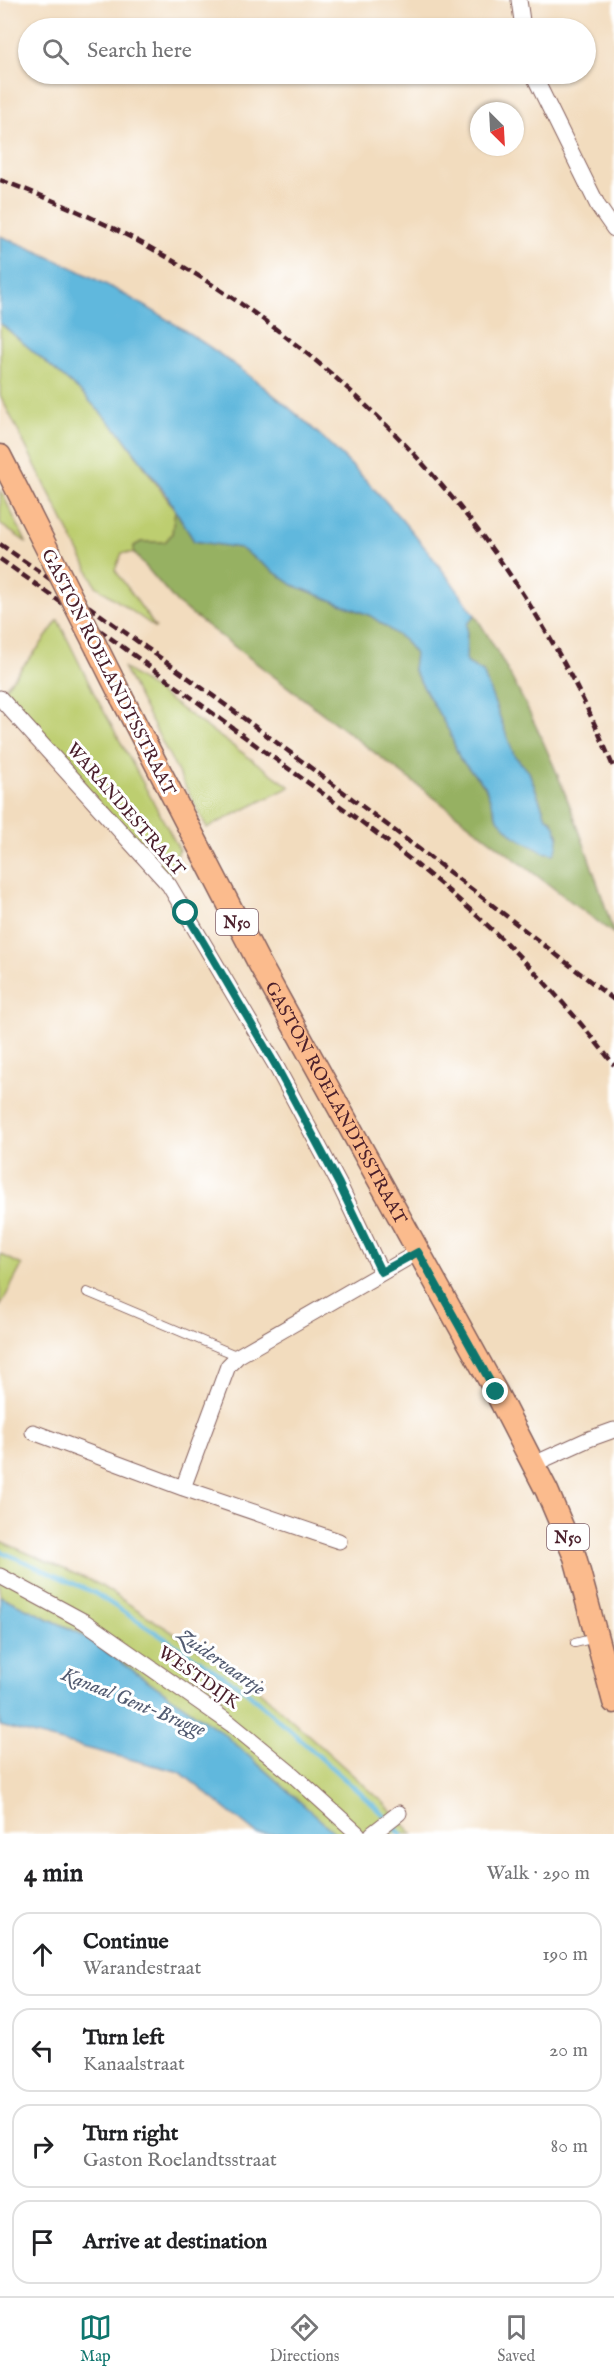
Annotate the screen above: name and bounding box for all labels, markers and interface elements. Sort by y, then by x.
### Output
search box [18,18,596,84]
icon: search [39,35,72,68]
text: Search here [87,37,192,65]
north arrow [470,102,524,156]
street label: GASTON ROELANDTSSTRAAT [35,546,180,800]
street label: WARANDESTRAAT [61,738,189,881]
route start [172,899,198,925]
road number: N50 [216,909,258,935]
street label: GASTON ROELANDTSSTRAAT [259,978,411,1229]
route end [482,1378,508,1404]
road number: N50 [547,1524,589,1550]
water label: Zuidervaartje [170,1622,270,1703]
street label: WESTDIJK [153,1642,244,1715]
water label: Kanaal Gent-Brugge [56,1662,210,1744]
text: 4 min [24,1857,83,1890]
text: Walk · 290 m [486,1861,590,1886]
text: Continue [83,1928,169,1956]
icon: ahead [26,1938,59,1971]
text: 190 m [542,1942,588,1967]
text: Warandestraat [83,1956,201,1981]
text: Turn left [83,2024,165,2052]
icon: left [26,2034,59,2067]
text: 20 m [549,2038,588,2063]
text: Kanaalstraat [83,2052,185,2077]
text: Turn right [83,2120,178,2148]
icon: right [26,2130,59,2163]
text: 80 m [551,2134,588,2159]
text: Gaston Roelandtsstraat [83,2148,277,2173]
icon: arrive [26,2226,59,2259]
text: Arrive at destination [83,2228,267,2256]
tab: Map [79,2311,112,2367]
tab: Directions [270,2311,339,2367]
tab: Saved [497,2311,535,2367]

